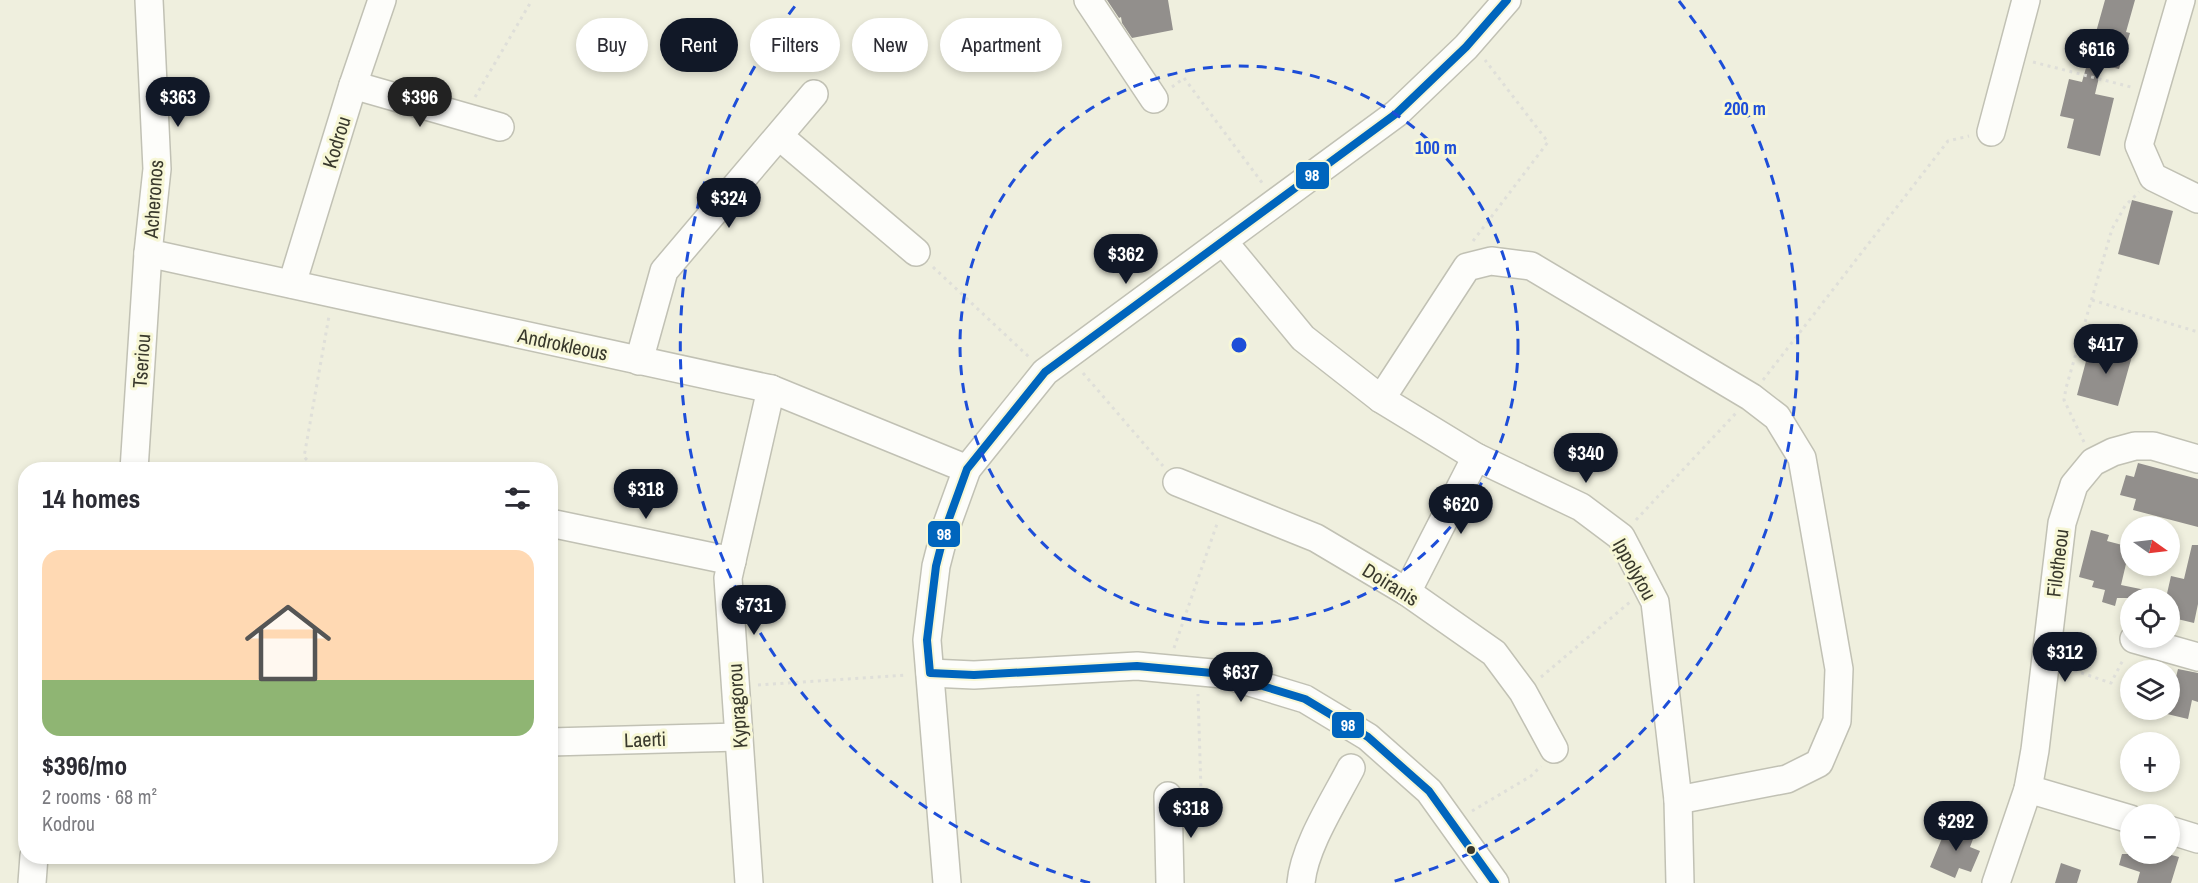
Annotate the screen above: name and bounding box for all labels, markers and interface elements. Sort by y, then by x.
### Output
chip: Buy [576,18,648,72]
chip: Rent [660,18,738,72]
chip: Filters [750,18,840,72]
chip: New [852,18,928,72]
chip: Apartment [940,18,1062,72]
pin: $616 [2061,29,2133,80]
text: $616 [2079,35,2115,62]
pin: $363 [142,77,214,128]
pin: $396 [384,77,456,128]
text: $363 [160,83,196,110]
text: $396 [402,83,438,110]
text: 200 m [1724,96,1766,121]
street label: Kodrou [315,113,357,171]
text: 100 m [1415,135,1457,160]
street label: Acheronos [137,159,169,240]
line badge: 98 [1295,161,1330,190]
text: 98 [1305,164,1319,186]
pin: $324 [693,178,765,229]
text: $324 [711,184,747,211]
pin: $362 [1090,234,1162,285]
text: $362 [1108,240,1144,267]
street label: Androkleous [515,321,610,367]
pin: $417 [2070,324,2142,375]
text: $417 [2088,330,2124,357]
street label: Tseriou [126,333,156,389]
centre of rings [1229,335,1249,355]
pin: $340 [1550,433,1622,484]
text: $340 [1568,439,1604,466]
pin: $318 [610,469,682,520]
text: $318 [628,475,664,502]
text: 14 homes [42,481,140,516]
icon: filters [501,482,534,515]
pin: $620 [1425,484,1497,535]
text: $620 [1443,490,1479,517]
north arrow [2120,516,2180,576]
map controls [2120,516,2180,864]
line badge: 98 [927,520,961,548]
text: 98 [937,523,951,545]
street label: Filotheou [2039,527,2075,599]
street label: Ippolytou [1607,533,1663,605]
street label: Doiranis [1358,556,1424,612]
pin: $731 [718,585,790,636]
button: locate [2120,588,2180,648]
icon: home [234,589,342,697]
text: $731 [736,591,772,618]
pin: $312 [2029,632,2101,683]
text: $312 [2047,638,2083,665]
pin: $637 [1205,652,1277,703]
text: $637 [1223,658,1259,685]
button: layers [2120,660,2180,720]
street label: Kypragorou [721,663,753,749]
line badge: 98 [1331,711,1365,739]
text: 98 [1341,714,1355,736]
street label: Laerti [624,725,666,753]
button: + [2120,732,2180,792]
text: $396/mo [42,748,127,783]
text: 2 rooms · 68 m² [42,783,157,810]
pin: $318 [1155,788,1227,839]
text: $318 [1173,794,1209,821]
pin: $292 [1920,801,1992,852]
button: − [2120,804,2180,864]
text: $292 [1938,807,1974,834]
text: Kodrou [42,810,95,837]
unlabelled marker [1465,844,1477,856]

